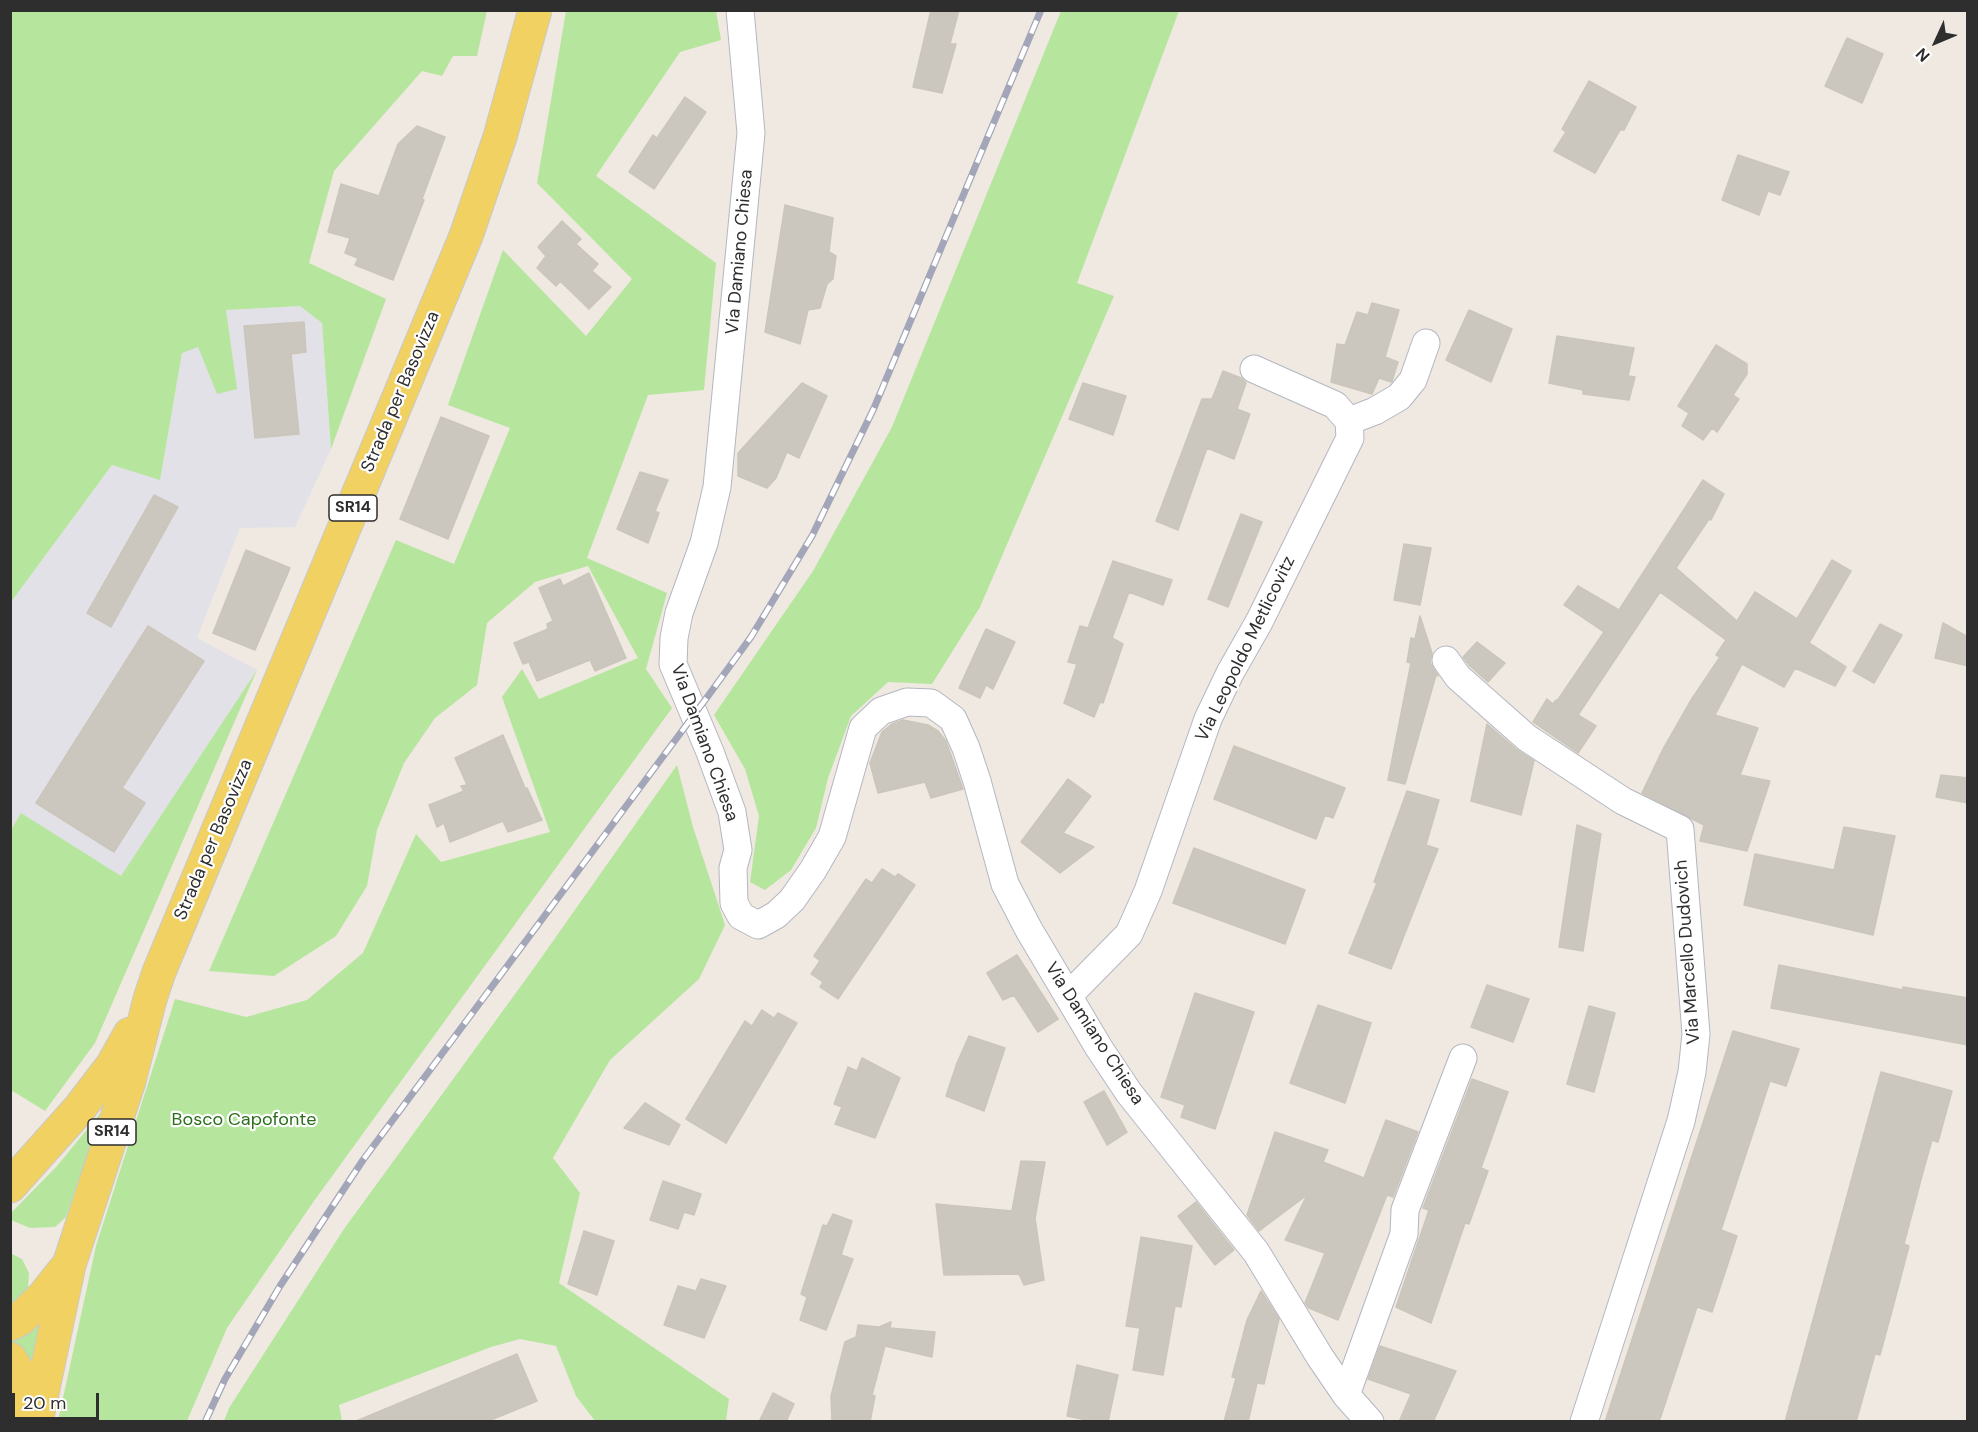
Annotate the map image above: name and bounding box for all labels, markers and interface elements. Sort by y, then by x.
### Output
north arrow [1906,12,1966,72]
text: N [1911,43,1934,66]
street label: Via Damiano Chiesa [722,169,758,335]
street label: Strada per Basovizza [357,308,445,476]
road number: SR14 [329,495,377,521]
street label: Via Leopoldo Metlicovitz [1192,553,1300,745]
street label: Via Damiano Chiesa [666,661,742,825]
street label: Strada per Basovizza [170,756,258,924]
street label: Via Marcello Dudovich [1671,859,1705,1045]
street label: Via Damiano Chiesa [1040,959,1148,1109]
park label: Bosco Capofonte [172,1109,316,1131]
road number: SR14 [88,1119,136,1145]
scale bar [15,1381,102,1419]
text: 20 m [23,1391,66,1415]

